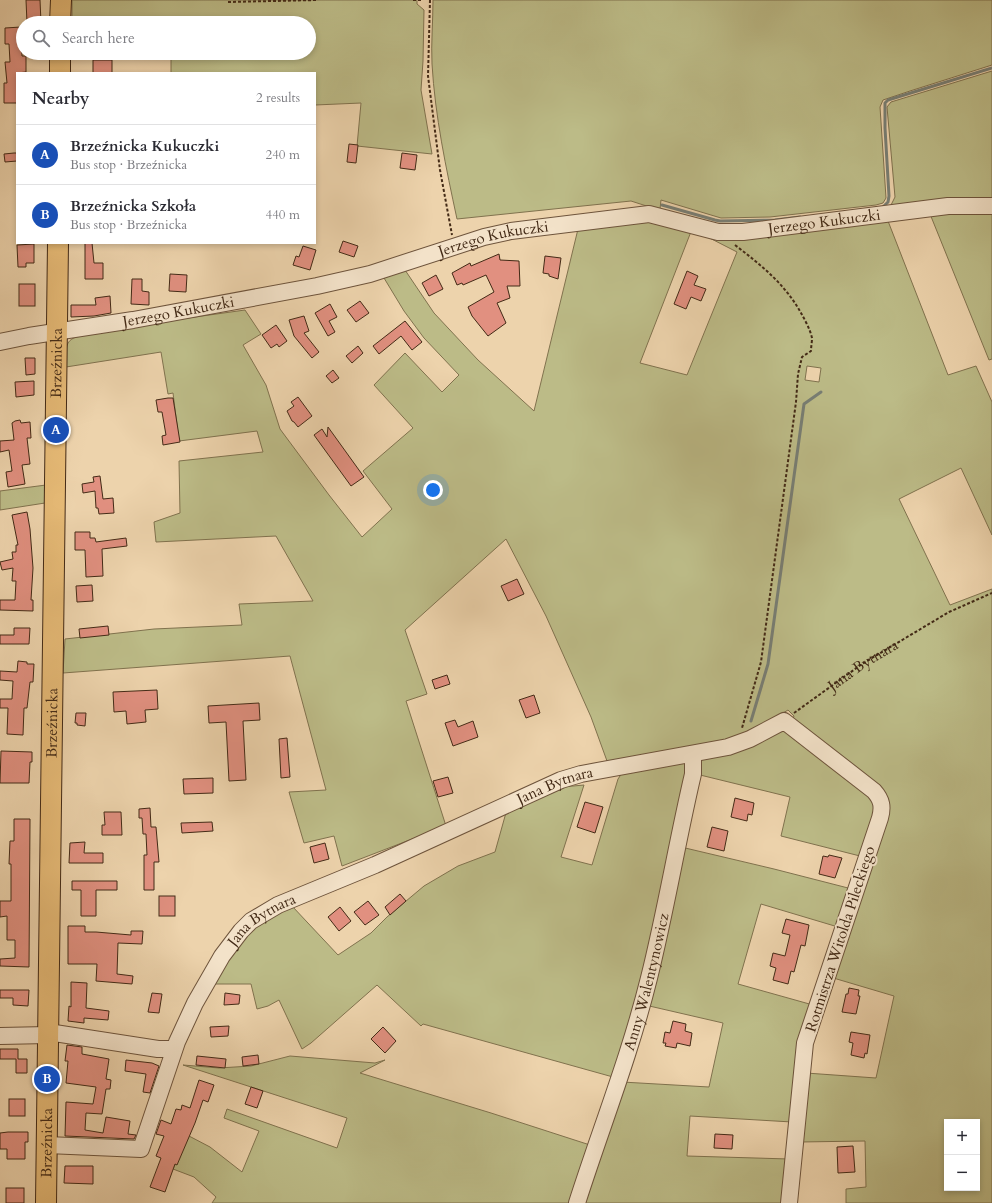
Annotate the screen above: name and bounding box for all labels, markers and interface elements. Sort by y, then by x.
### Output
search box [16,16,316,60]
icon: search [30,27,52,49]
text: Search here [62,28,135,48]
text: Nearby [32,87,89,110]
text: 2 results [256,89,300,107]
text: Brzeźnicka Kukuczki [70,136,219,156]
text: A [40,146,50,164]
text: 240 m [266,146,300,164]
text: Bus stop · Brzeźnicka [70,156,187,174]
text: Brzeźnicka Szkoła [70,196,196,216]
street label: Jerzego Kukuczki [765,205,881,239]
text: B [40,206,50,224]
text: 440 m [266,206,300,224]
text: Bus stop · Brzeźnicka [70,216,187,234]
street label: Jerzego Kukuczki [434,216,550,262]
street label: Jerzego Kukuczki [119,292,236,332]
street label: Brzeźnicka [46,327,67,398]
pin: A [43,415,69,445]
your location [423,480,443,500]
street label: Jana Bytnara [822,634,902,697]
street label: Brzeźnicka [42,687,62,758]
street label: Jana Bytnara [512,762,595,810]
street label: Rotmistrza Witolda Pileckiego [800,843,880,1035]
street label: Jana Bytnara [222,889,299,952]
street label: Anny Walentynowicz [619,911,674,1053]
pin: B [34,1064,60,1094]
street label: Brzeźnicka [36,1107,57,1178]
map controls [944,1119,980,1191]
button: + [944,1119,980,1155]
button: − [944,1155,980,1191]

